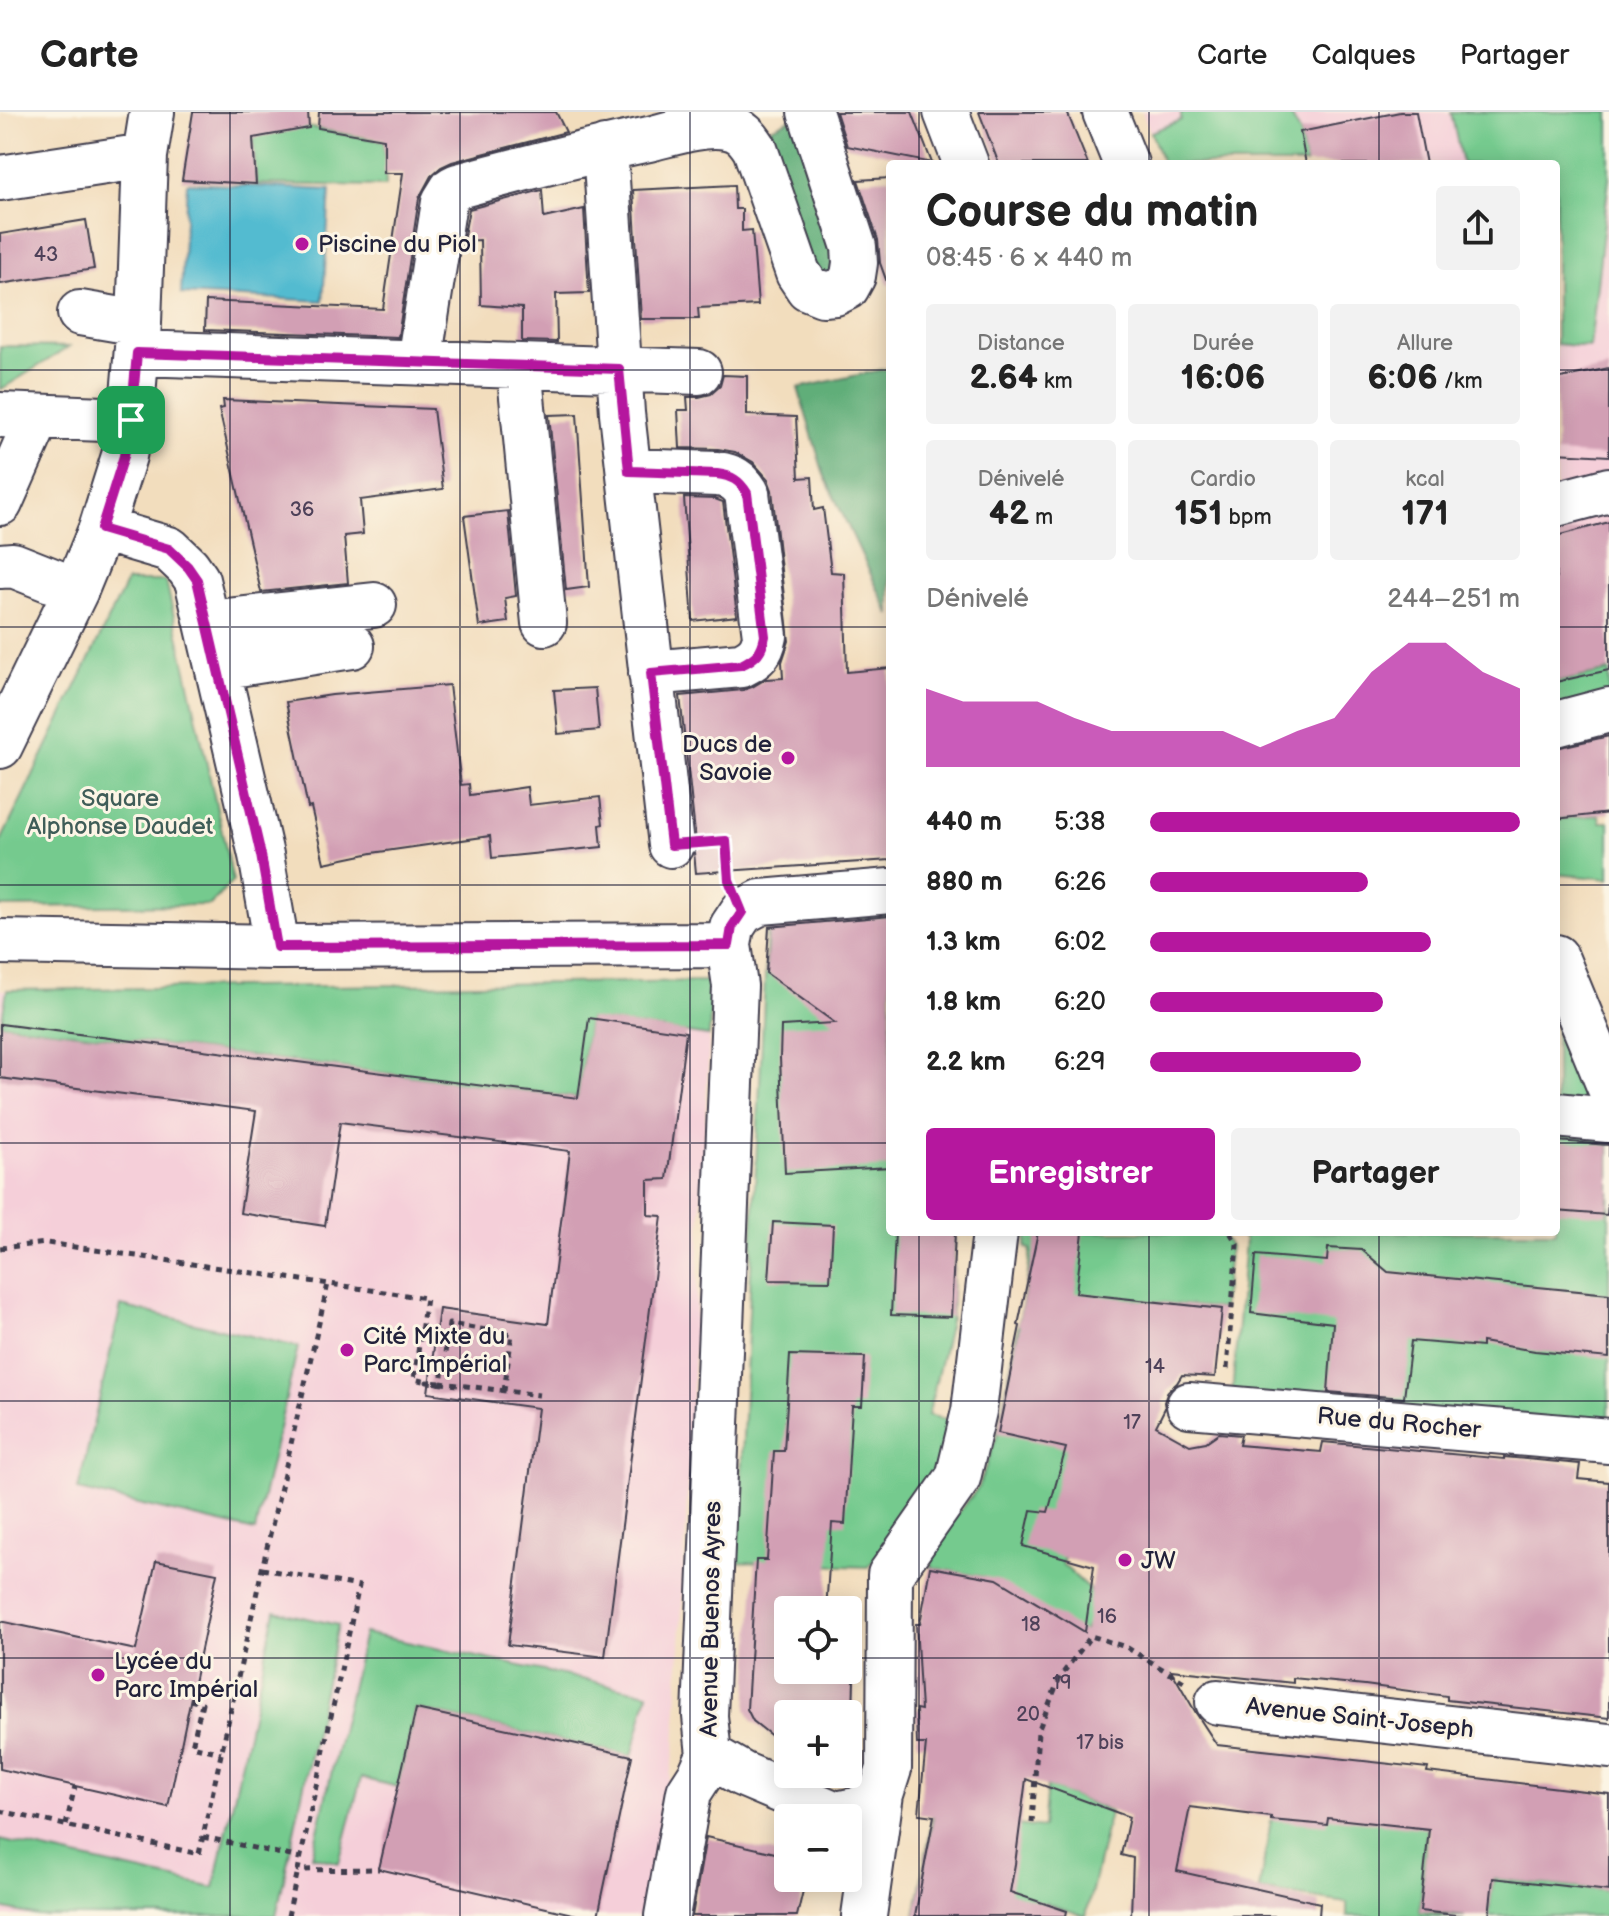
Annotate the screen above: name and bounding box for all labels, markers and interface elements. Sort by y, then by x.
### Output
text: Carte [40,33,139,78]
text: Carte [1197,39,1267,72]
text: Calques [1311,39,1416,72]
text: Partager [1460,39,1569,72]
text: Course du matin [926,186,1258,239]
button: share [1436,186,1520,270]
place label: Piscine du Piol [318,230,477,259]
marker: Piscine du Piol [293,235,311,253]
house number: 43 [34,243,58,267]
text: 08:45 · 6 × 440 m [926,243,1132,274]
text: Distance [977,330,1065,357]
text: Durée [1192,330,1254,357]
text: Allure [1397,330,1453,357]
text: 2.64 [969,357,1038,398]
text: 16:06 [1181,357,1265,398]
text: 6:06 [1367,357,1438,398]
text: km [1038,368,1073,395]
text: /km [1438,368,1483,395]
pin [97,386,165,454]
icon: arrive [109,398,153,442]
text: Dénivelé [977,466,1065,493]
text: Cardio [1190,466,1256,493]
text: kcal [1405,466,1445,493]
text: 42 [989,493,1029,534]
text: 151 [1174,493,1222,534]
text: 171 [1401,493,1449,534]
house number: 36 [290,498,314,522]
text: m [1029,504,1053,531]
text: bpm [1222,504,1272,531]
text: Dénivelé [926,584,1029,615]
text: 244–251 m [1387,584,1520,615]
place label: Ducs de Savoie [682,730,772,787]
marker: Ducs de Savoie [779,749,797,767]
park label: Square Alphonse Daudet [27,784,214,841]
text: 440 m [926,807,1002,838]
text: 5:38 [1054,807,1105,838]
text: 880 m [926,867,1003,898]
text: 6:26 [1054,867,1106,898]
text: 1.3 km [926,927,1001,958]
text: 6:02 [1054,927,1106,958]
text: 1.8 km [926,987,1001,1018]
text: 6:20 [1054,987,1106,1018]
text: 2.2 km [926,1047,1006,1078]
text: 6:29 [1054,1047,1106,1078]
button: Enregistrer [926,1128,1215,1220]
button: Partager [1231,1128,1520,1220]
place label: Cité Mixte du Parc Impérial [363,1322,507,1379]
marker: Cité Mixte du Parc Impérial [338,1341,356,1359]
house number: 14 [1145,1355,1165,1379]
street label: Rue du Rocher [1316,1401,1482,1445]
house number: 17 [1123,1411,1141,1435]
street label: Avenue Buenos Ayres [694,1501,728,1737]
place label: JW [1141,1546,1176,1575]
marker: JW [1116,1551,1134,1569]
map controls [774,1596,862,1892]
button: locate [774,1596,862,1684]
house number: 16 [1097,1605,1117,1629]
house number: 18 [1021,1613,1041,1637]
place label: Lycée du Parc Impérial [114,1647,258,1704]
marker: Lycée du Parc Impérial [89,1666,107,1684]
house number: 19 [1052,1671,1072,1695]
street label: Avenue Saint-Joseph [1245,1692,1475,1744]
button: + [774,1700,862,1788]
house number: 20 [1016,1703,1040,1727]
house number: 17 bis [1076,1731,1124,1755]
button: − [774,1804,862,1892]

